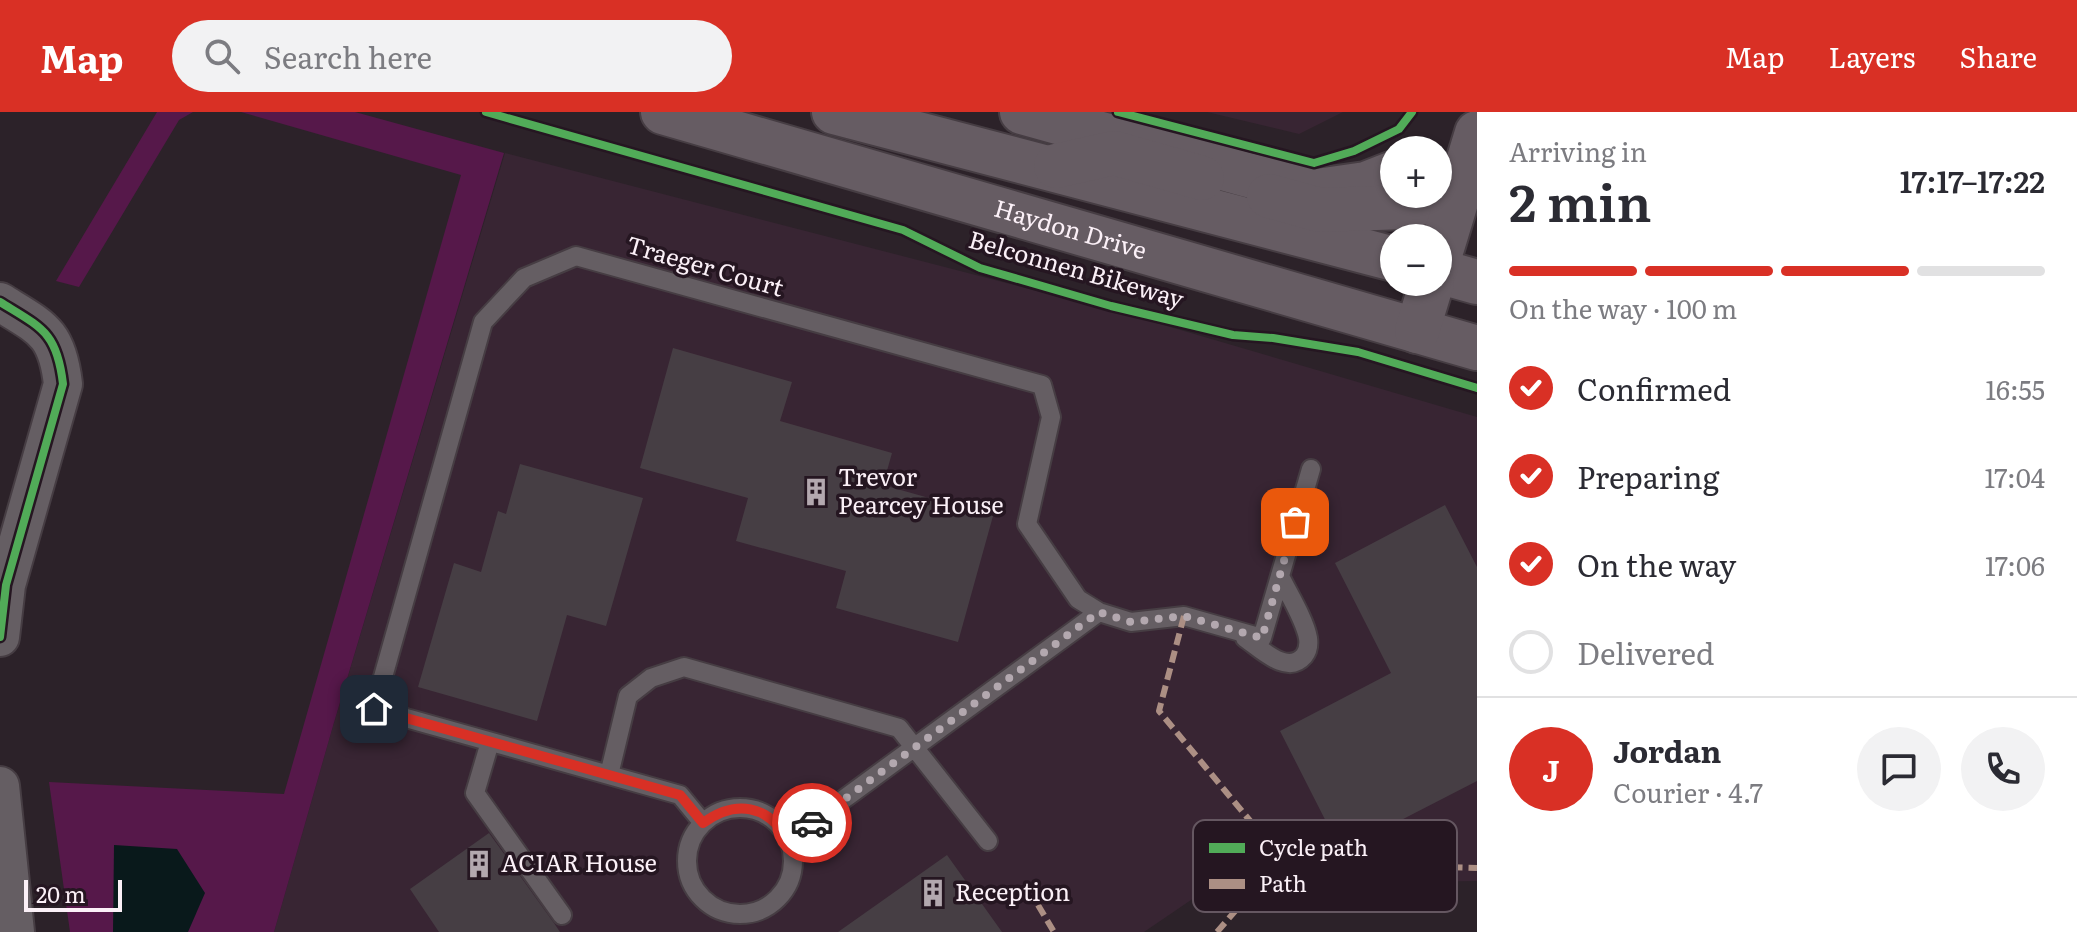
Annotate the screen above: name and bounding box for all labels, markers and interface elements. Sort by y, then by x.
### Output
search box [172,20,732,92]
text: Map [40,28,124,85]
icon: search [200,34,244,78]
text: Search here [264,34,432,78]
text: Map [1725,35,1784,77]
text: Layers [1828,35,1915,77]
text: Share [1959,35,2037,77]
text: Arriving in [1509,131,1647,170]
map controls [1380,136,1452,296]
button: + [1380,136,1452,208]
text: 17:17–17:22 [1900,158,2045,202]
text: 2 min [1509,161,1652,238]
street label: Haydon Drive [991,189,1151,266]
street label: Belconnen Bikeway [965,220,1188,315]
button: − [1380,224,1452,296]
street label: Traeger Court [623,225,789,304]
text: On the way · 100 m [1509,288,1737,327]
icon: check [1509,366,1553,410]
text: Confirmed [1577,366,1731,410]
text: 16:55 [1985,369,2045,408]
icon: check [1509,454,1553,498]
text: Preparing [1577,454,1719,498]
text: 17:04 [1985,457,2045,496]
place label: Trevor Pearcey House [838,458,1004,521]
building icon: Trevor Pearcey House [801,477,831,507]
pin [1261,488,1329,556]
icon: bag [1273,500,1317,544]
icon: check [1509,542,1553,586]
text: On the way [1577,542,1736,586]
text: 17:06 [1985,545,2045,584]
text: Delivered [1577,630,1714,674]
pin [340,675,408,743]
icon: home [352,687,396,731]
button: chat [1857,727,1941,811]
button: phone [1961,727,2045,811]
text: Jordan [1613,728,1721,772]
text: J [1542,747,1560,791]
text: Courier · 4.7 [1613,772,1763,811]
courier [772,783,852,863]
icon: car [790,801,834,845]
legend [1193,820,1457,912]
text: Cycle path [1259,830,1368,863]
place label: ACIAR House [501,844,657,879]
building icon: ACIAR House [464,849,494,879]
text: Path [1259,866,1307,899]
place label: Reception [955,873,1070,908]
scale bar [24,876,122,912]
text: 20 m [36,877,86,910]
building icon: Reception [918,878,948,908]

